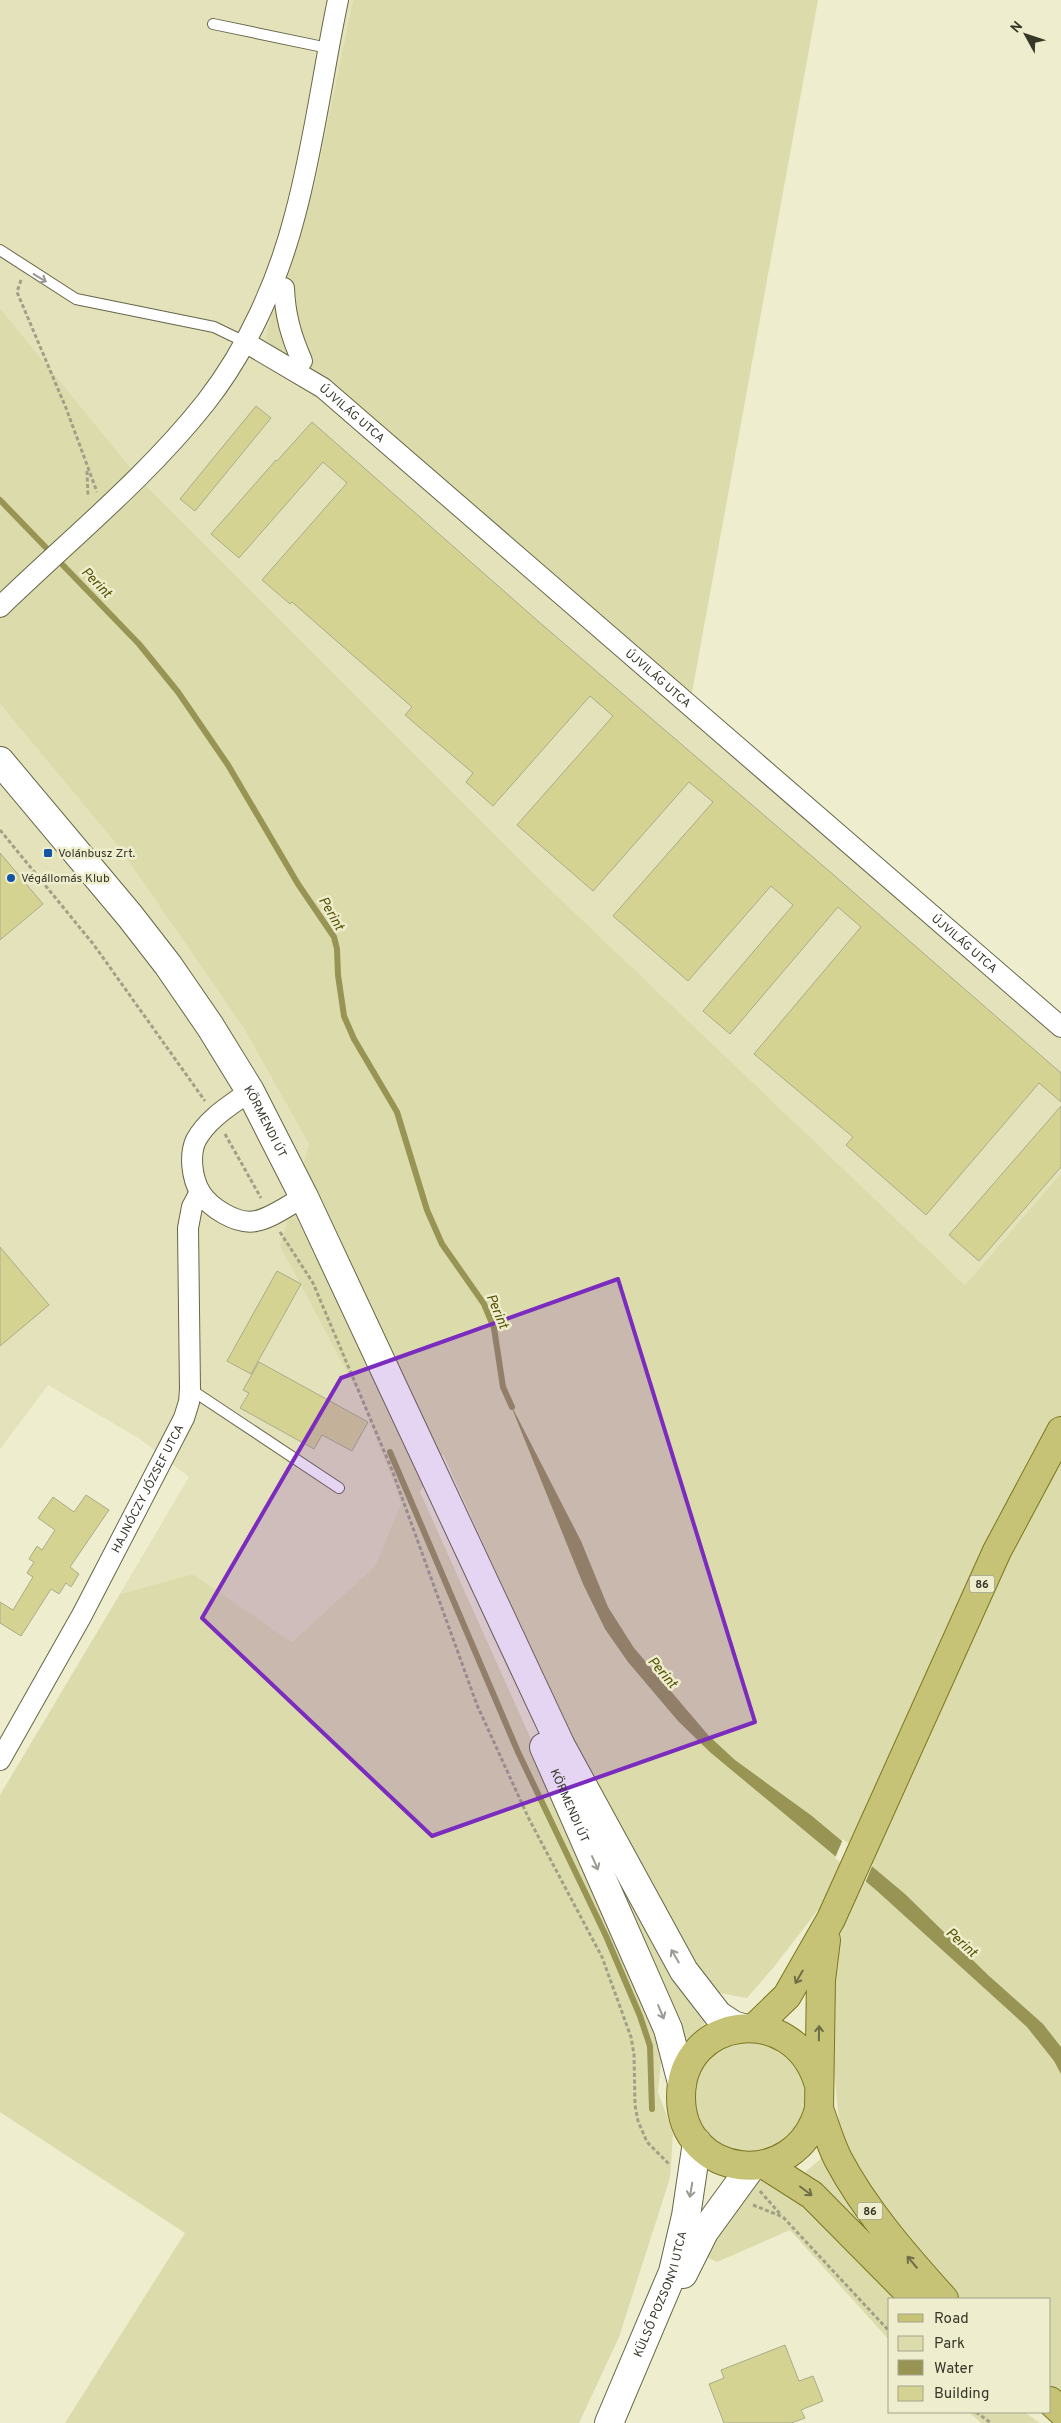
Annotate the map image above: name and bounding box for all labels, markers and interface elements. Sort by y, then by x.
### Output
north arrow [1001,10,1051,60]
text: N [1007,18,1027,37]
one-way arrow [33,273,47,283]
street label: ÚJVILÁG UTCA [315,381,388,447]
water label: Perint [77,564,115,603]
street label: ÚJVILÁG UTCA [621,646,694,712]
place label: Volánbusz Zrt. [58,846,135,862]
marker: Volánbusz Zrt. [42,847,54,859]
place label: Végállomás Klub [21,871,110,887]
marker: Végállomás Klub [5,872,17,884]
water label: Perint [314,894,348,935]
street label: ÚJVILÁG UTCA [927,911,1000,977]
street label: KÖRMENDI ÚT [240,1083,290,1161]
water label: Perint [482,1292,512,1333]
street label: HAJNÓCZY JÓZSEF UTCA [108,1422,188,1556]
road number: 86 [970,1576,994,1592]
water label: Perint [644,1654,681,1693]
street label: KÖRMENDI ÚT [546,1767,592,1845]
one-way arrow [591,1855,600,1870]
water label: Perint [942,1925,981,1962]
one-way arrow [670,1950,680,1964]
one-way arrow [794,1969,804,1984]
one-way arrow [657,2004,667,2019]
one-way arrow [815,2025,824,2041]
one-way arrow [685,2182,695,2198]
one-way arrow [799,2186,813,2196]
road number: 86 [858,2202,882,2220]
street label: KÜLSŐ POZSONYI UTCA [631,2230,691,2360]
one-way arrow [907,2256,918,2269]
legend [888,2298,1051,2413]
text: Road [934,2310,969,2329]
text: Park [934,2335,965,2354]
text: Water [934,2360,974,2379]
text: Building [934,2385,989,2404]

